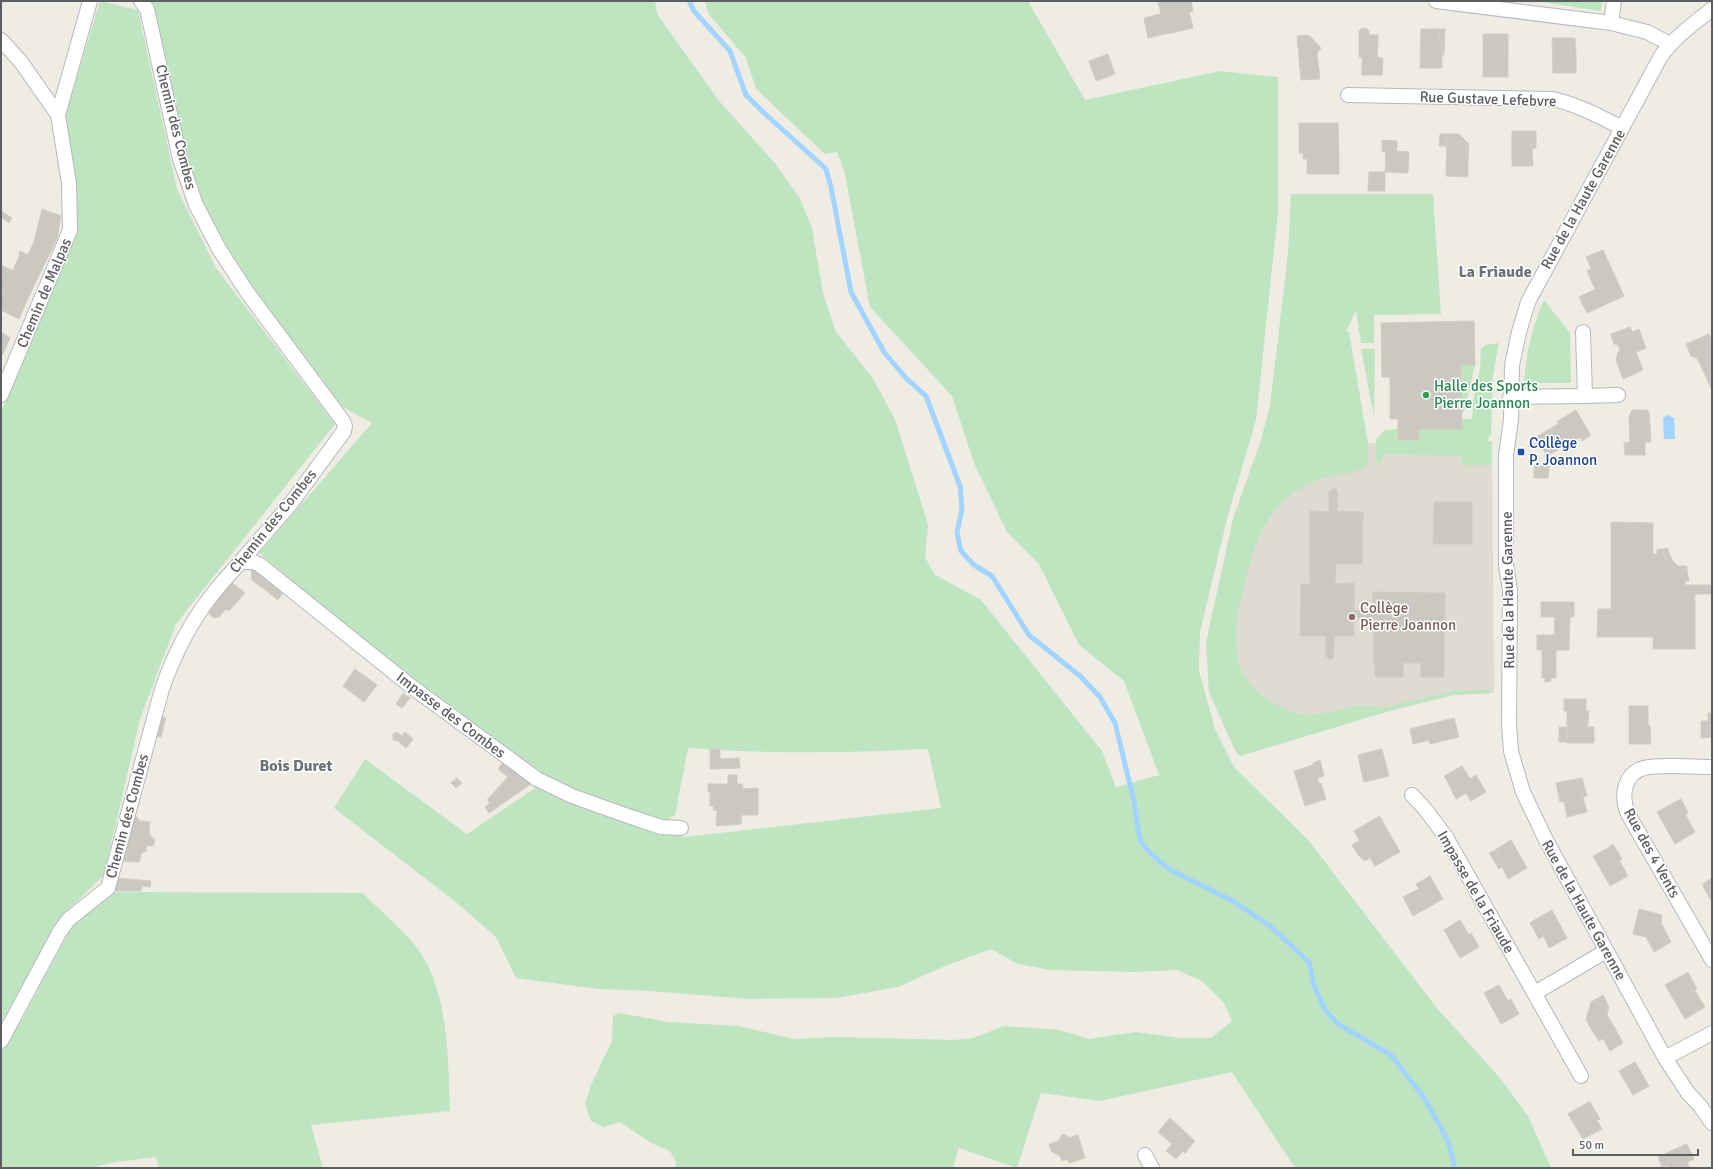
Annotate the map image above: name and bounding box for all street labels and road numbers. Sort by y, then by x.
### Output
street label: Chemin des Combes [152,63,200,192]
street label: Rue Gustave Lefebvre [1419,88,1557,110]
street label: Rue de la Haute Garenne [1537,126,1629,272]
street label: Chemin de Malpas [13,235,75,350]
street label: Chemin des Combes [226,465,321,576]
street label: Rue de la Haute Garenne [1498,511,1518,669]
street label: Impasse des Combes [393,668,509,762]
street label: Chemin des Combes [102,751,152,880]
street label: Rue des 4 Vents [1620,805,1684,901]
street label: Impasse de la Friaude [1434,828,1518,956]
street label: Rue de la Haute Garenne [1538,837,1630,983]

